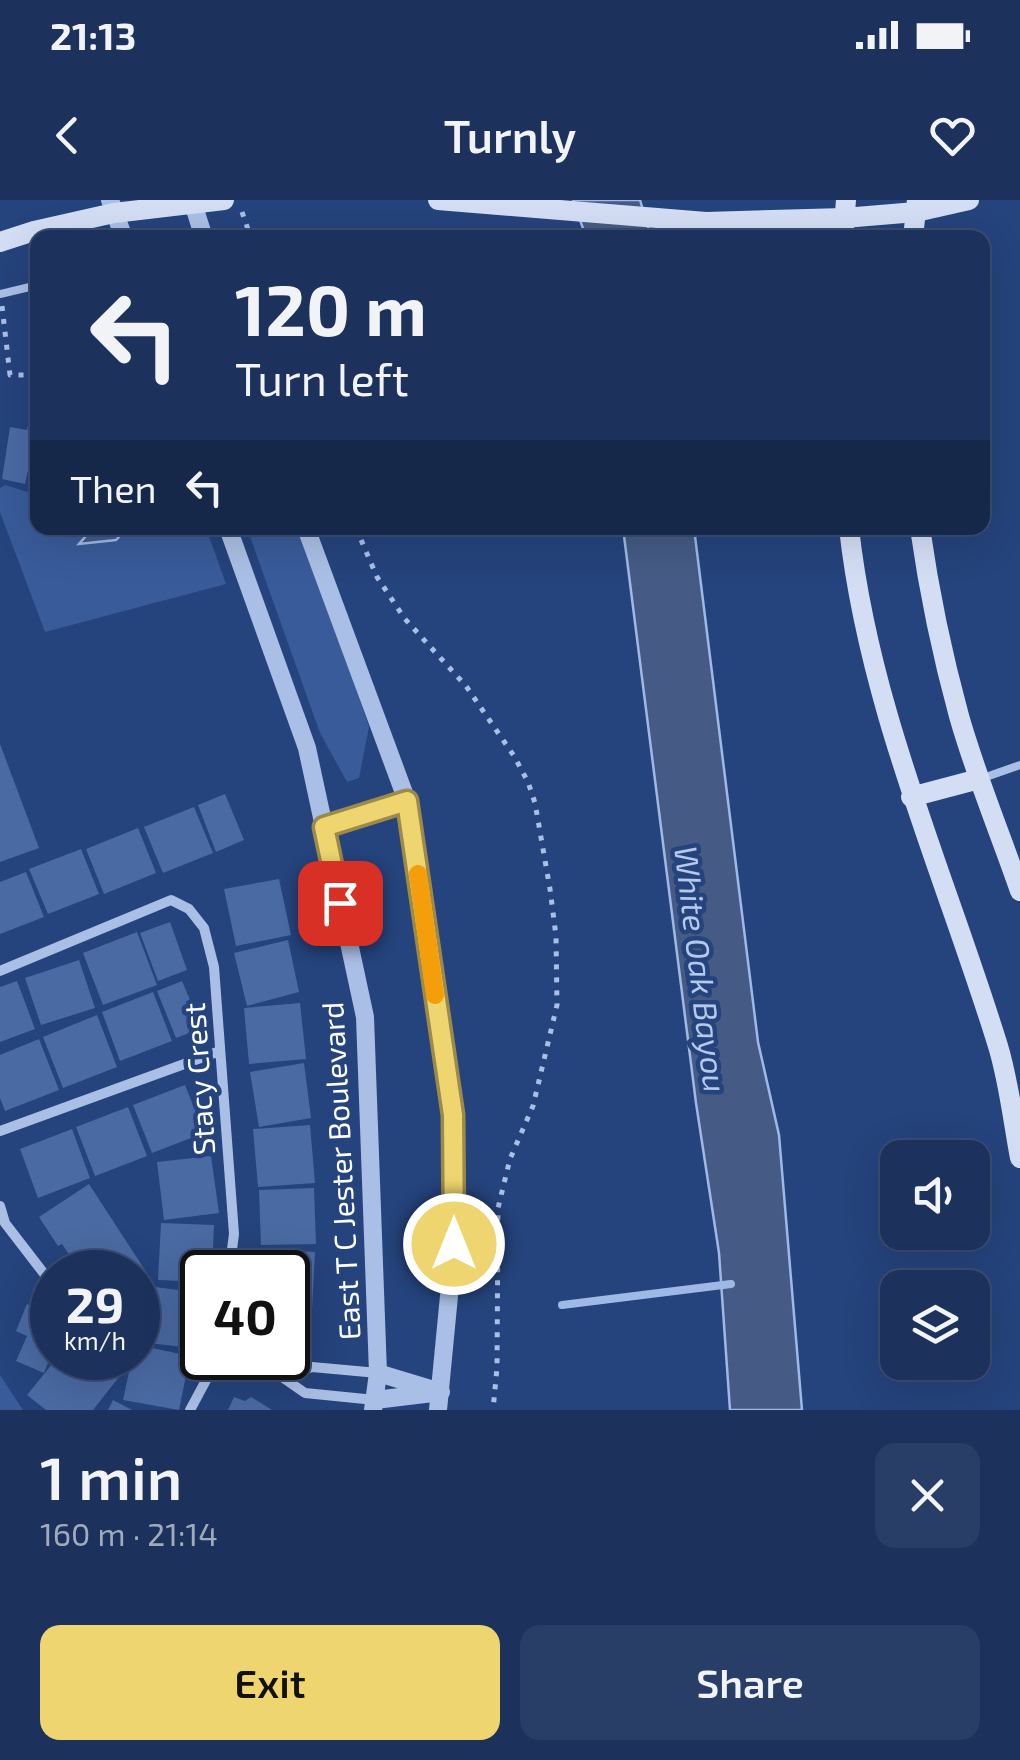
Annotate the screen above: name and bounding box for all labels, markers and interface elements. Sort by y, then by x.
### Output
text: 21:13 [50,12,136,58]
icon: back [40,108,95,163]
text: Turnly [444,108,576,162]
icon: heart [925,108,980,163]
text: 120 m [235,266,427,350]
icon: left [70,270,200,400]
text: Turn left [235,351,409,405]
icon: left [177,460,232,515]
text: Then [70,465,157,511]
water label: White Oak Bayou [667,844,736,1094]
pin [298,861,383,946]
icon: arrive [313,876,368,931]
street label: East T C Jester Boulevard [313,1001,367,1341]
street label: Stacy Crest [175,1002,221,1156]
map controls [880,1140,990,1380]
button: sound [880,1140,990,1250]
position arrow [402,1192,506,1296]
speed limit sign: 40 [180,1250,310,1380]
button: layers [880,1270,990,1380]
text: 29 [66,1273,124,1333]
text: km/h [64,1325,126,1355]
text: 1 min [40,1440,182,1512]
button: close [875,1443,980,1548]
text: 160 m · 21:14 [40,1514,218,1552]
button: Exit [40,1625,500,1740]
button: Share [520,1625,980,1740]

